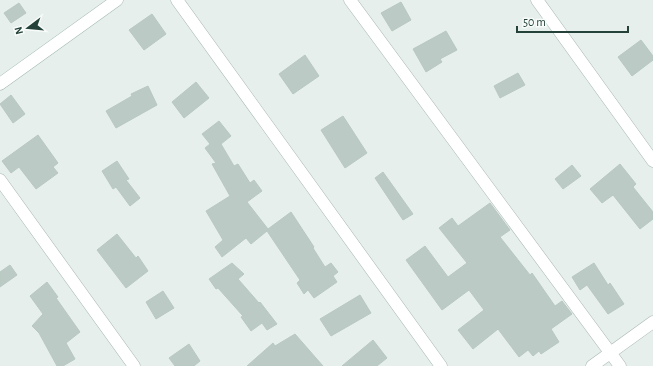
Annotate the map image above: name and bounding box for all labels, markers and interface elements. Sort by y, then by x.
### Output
north arrow [8,8,48,48]
scale bar [517,8,628,34]
text: 50 m [523,16,546,28]
text: N [13,25,25,36]

